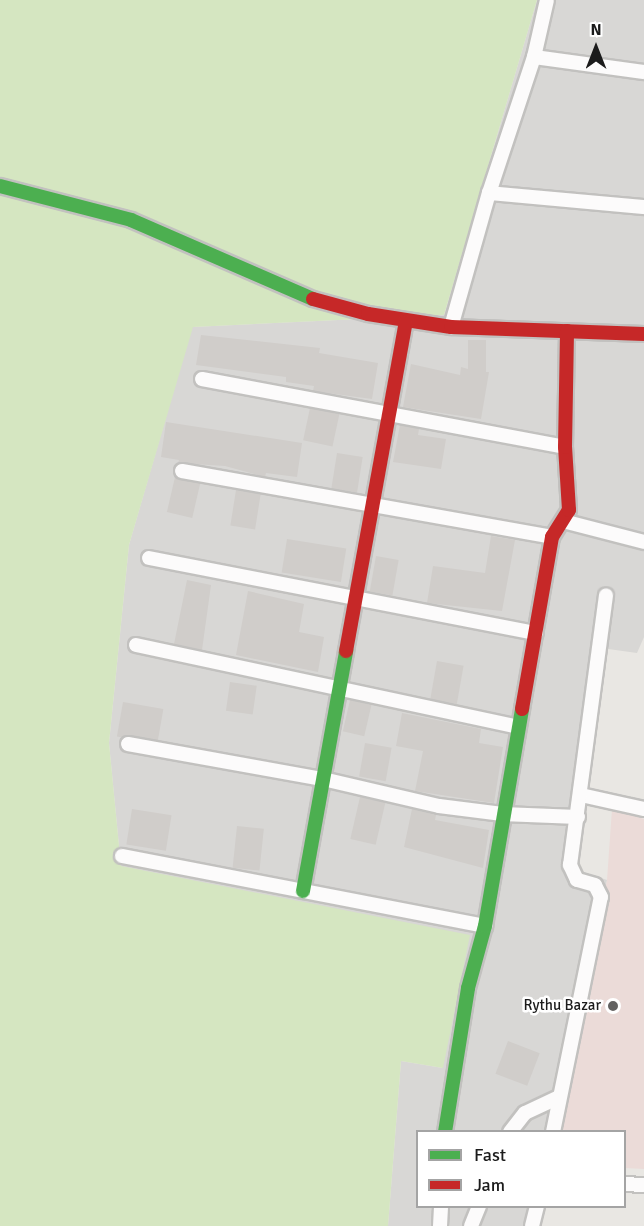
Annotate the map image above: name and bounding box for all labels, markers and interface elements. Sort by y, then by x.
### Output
north arrow [566,18,626,78]
text: N [590,20,602,40]
place label: Rythu Bazar [523,997,601,1015]
marker: Rythu Bazar [606,999,620,1013]
legend [416,1130,626,1208]
text: Fast [474,1144,506,1166]
text: Jam [474,1174,505,1196]

